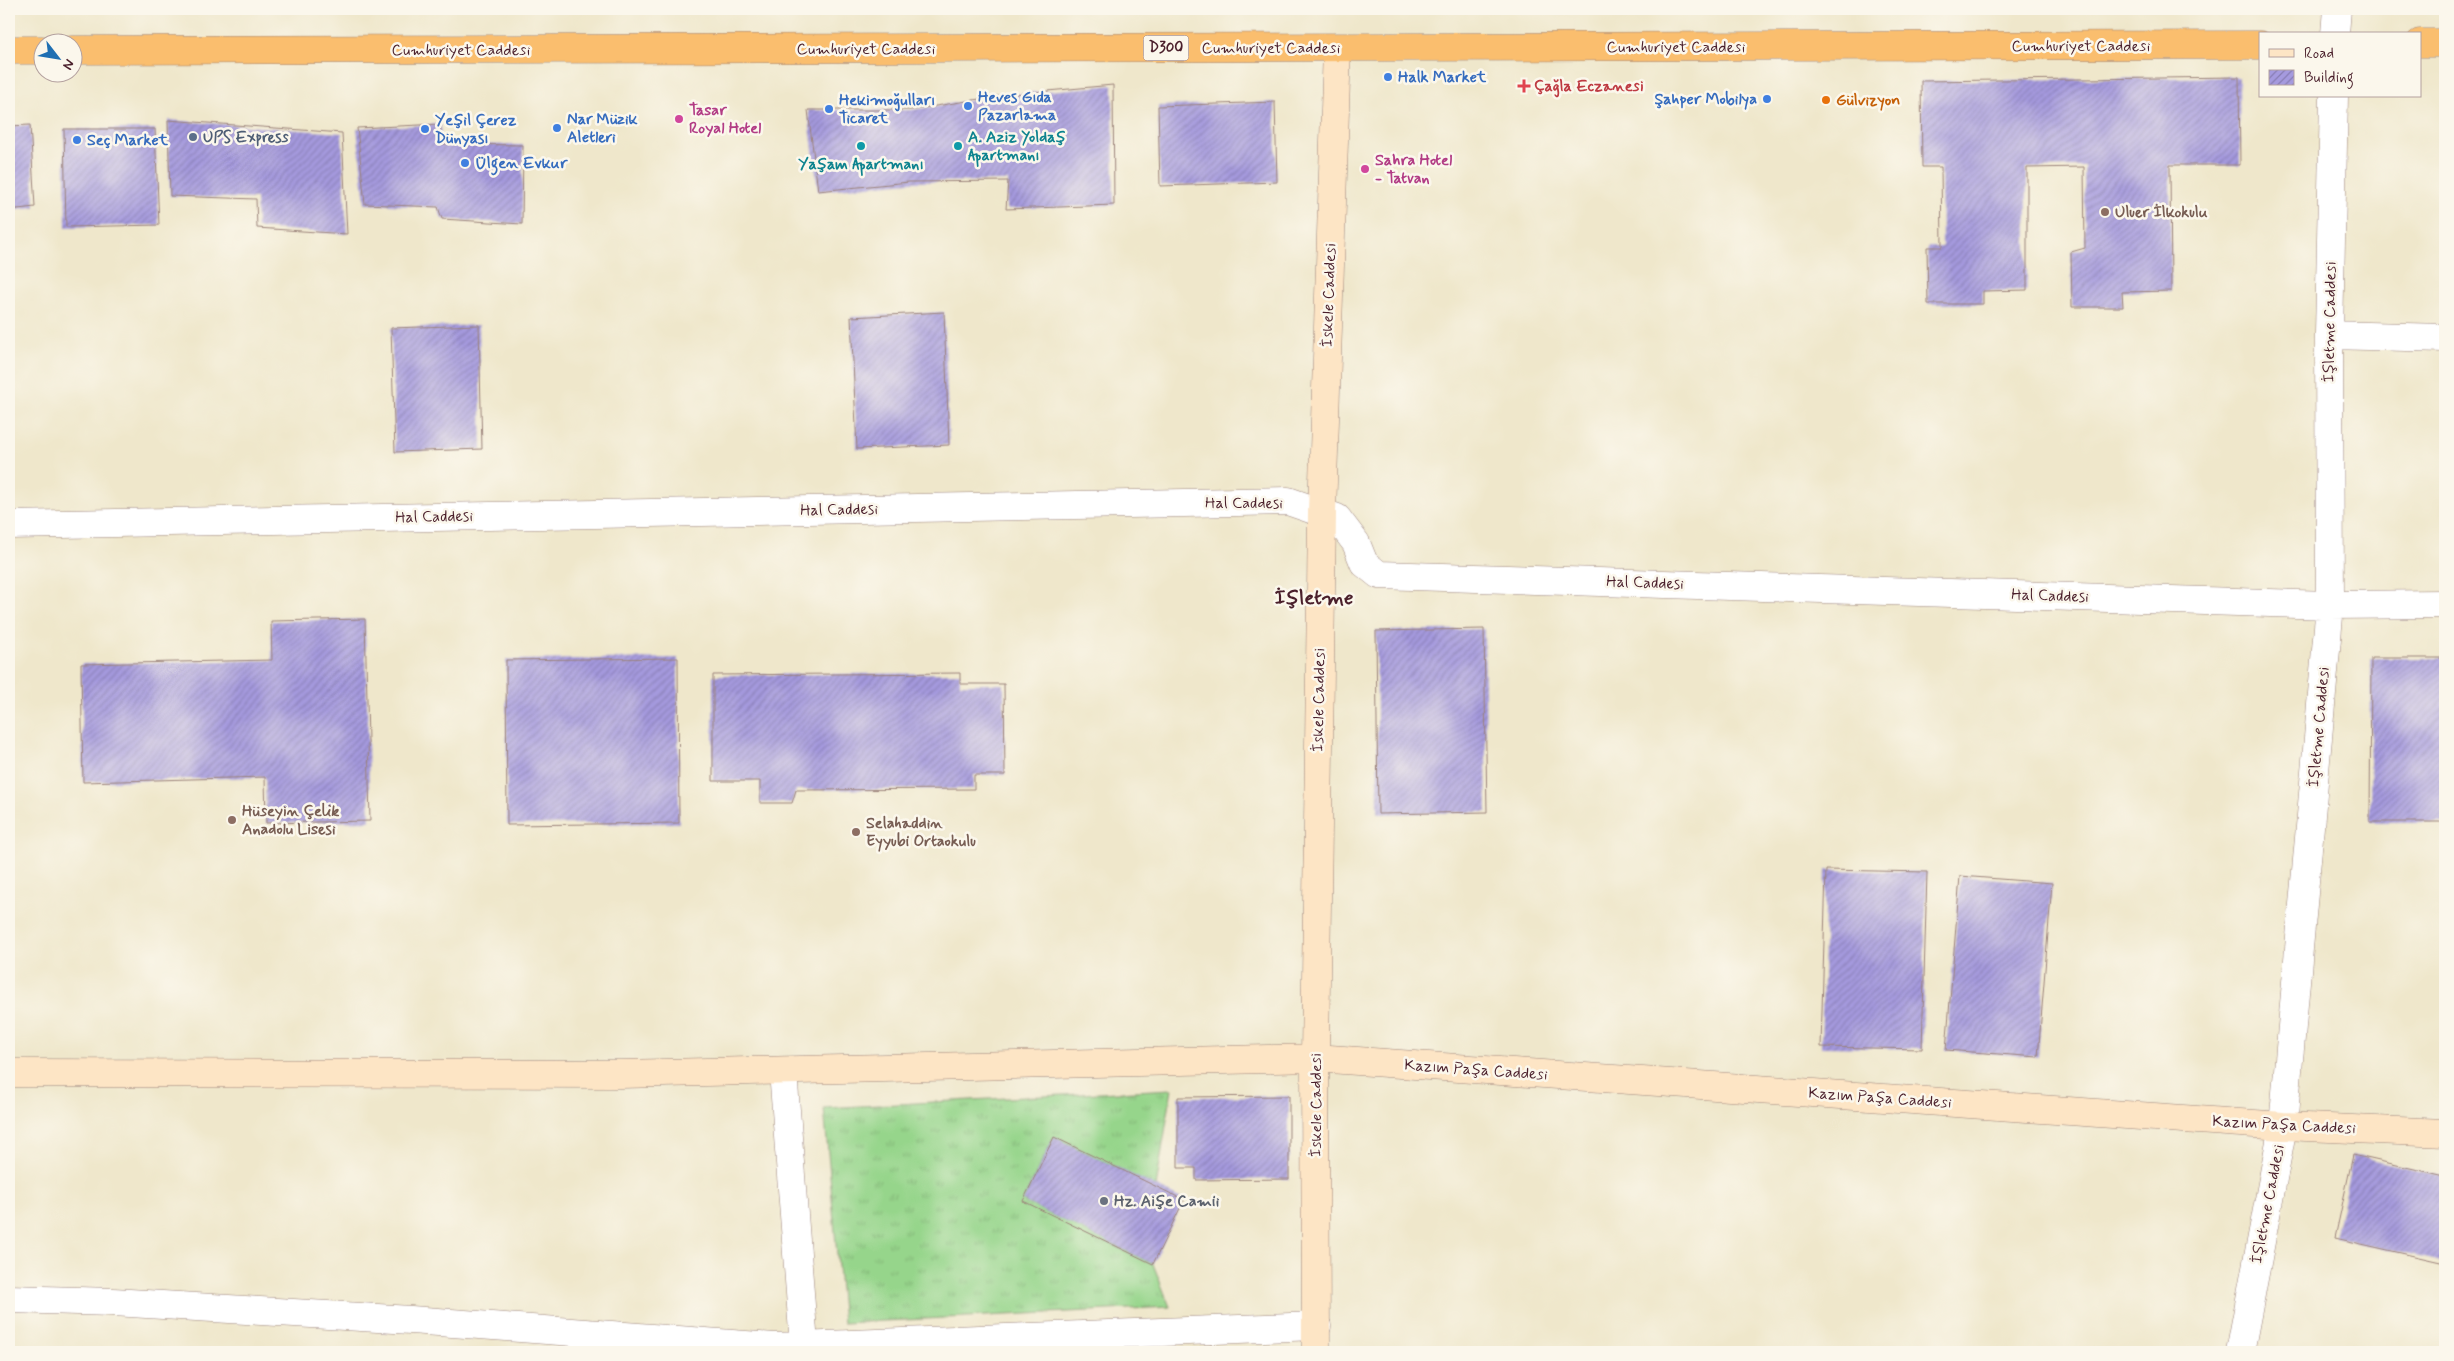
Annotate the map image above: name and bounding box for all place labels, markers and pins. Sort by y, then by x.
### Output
place label: Halk Market [1398,67,1487,88]
marker: Halk Market [1382,71,1394,83]
place label: Çağla Eczanesi [1534,76,1644,98]
marker: Çağla Eczanesi [1518,80,1530,92]
place label: Heves Gıda Pazarlama [978,87,1056,126]
place label: Şahper Mobilya [1654,89,1757,110]
place label: Hekimoğulları Ticaret [839,90,935,129]
place label: Gülvizyon [1836,90,1900,111]
marker: Şahper Mobilya [1761,93,1773,105]
marker: Gülvizyon [1820,94,1832,106]
place label: Tasar Royal Hotel [689,100,761,139]
marker: Heves Gıda Pazarlama [962,100,974,112]
marker: Hekimoğulları Ticaret [823,103,835,115]
place label: Nar Müzik Aletleri [567,109,639,148]
place label: Yeşil Çerez Dünyası [435,110,517,149]
marker: Tasar Royal Hotel [673,113,685,125]
marker: Nar Müzik Aletleri [551,122,563,134]
marker: Yeşil Çerez Dünyası [419,123,431,135]
place label: UPS Express [203,127,290,148]
place label: A. Aziz Yoldaş Apartmanı [968,127,1066,167]
place label: Seç Market [87,130,169,151]
marker: UPS Express [187,131,199,143]
marker: Seç Market [71,134,83,146]
marker: Yaşam Apartmanı [855,140,867,152]
marker: A. Aziz Yoldaş Apartmanı [952,140,964,152]
place label: Sahra Hotel - Tatvan [1375,150,1452,189]
place label: Ülgen Evkur [475,153,568,176]
place label: Yaşam Apartmanı [798,154,924,176]
marker: Ülgen Evkur [459,157,471,169]
marker: Sahra Hotel - Tatvan [1359,163,1371,175]
place label: Uluer İlkokulu [2115,202,2208,223]
marker: Uluer İlkokulu [2099,206,2111,218]
place label: Hüseyin Çelik Anadolu Lisesi [242,801,339,840]
place label: Selahaddin Eyyubi Ortaokulu [866,813,976,852]
marker: Hüseyin Çelik Anadolu Lisesi [226,814,238,826]
marker: Selahaddin Eyyubi Ortaokulu [850,826,862,838]
place label: Hz. Aişe Camii [1114,1191,1220,1212]
marker: Hz. Aişe Camii [1098,1195,1110,1207]

